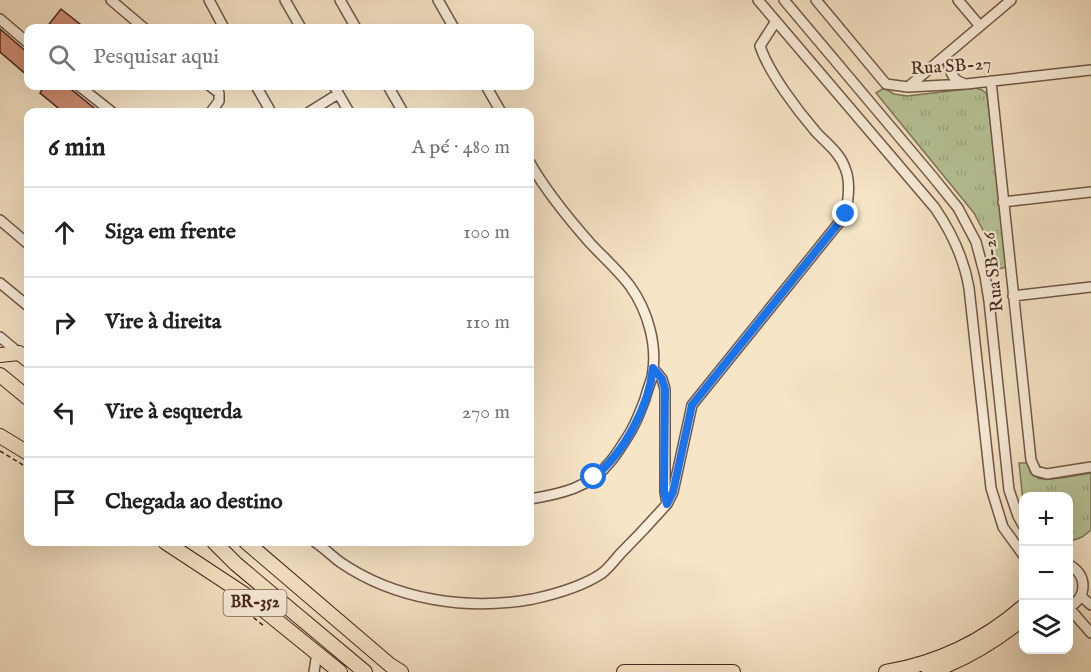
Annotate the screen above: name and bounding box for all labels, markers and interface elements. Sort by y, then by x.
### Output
search box [24,24,534,90]
icon: search [45,41,78,74]
text: Pesquisar aqui [93,43,219,71]
street label: Rua SB-27 [910,53,992,81]
text: 6 min [48,131,106,164]
text: A pé · 480 m [412,135,510,160]
route end [832,200,858,226]
icon: ahead [48,216,81,249]
text: Siga em frente [105,218,236,246]
text: 100 m [463,220,510,245]
street label: Rua SB-26 [978,231,1010,313]
icon: right [48,306,81,339]
text: Vire à direita [105,308,221,336]
text: 110 m [466,310,510,335]
icon: left [48,396,81,429]
text: Vire à esquerda [105,398,242,426]
text: 270 m [462,400,510,425]
route start [580,463,606,489]
icon: arrive [48,486,81,519]
text: Chegada ao destino [105,488,283,516]
map controls [1019,492,1073,654]
button: + [1019,492,1073,546]
button: − [1019,546,1073,600]
road number: BR-352 [224,590,286,616]
button: layers [1019,600,1073,654]

